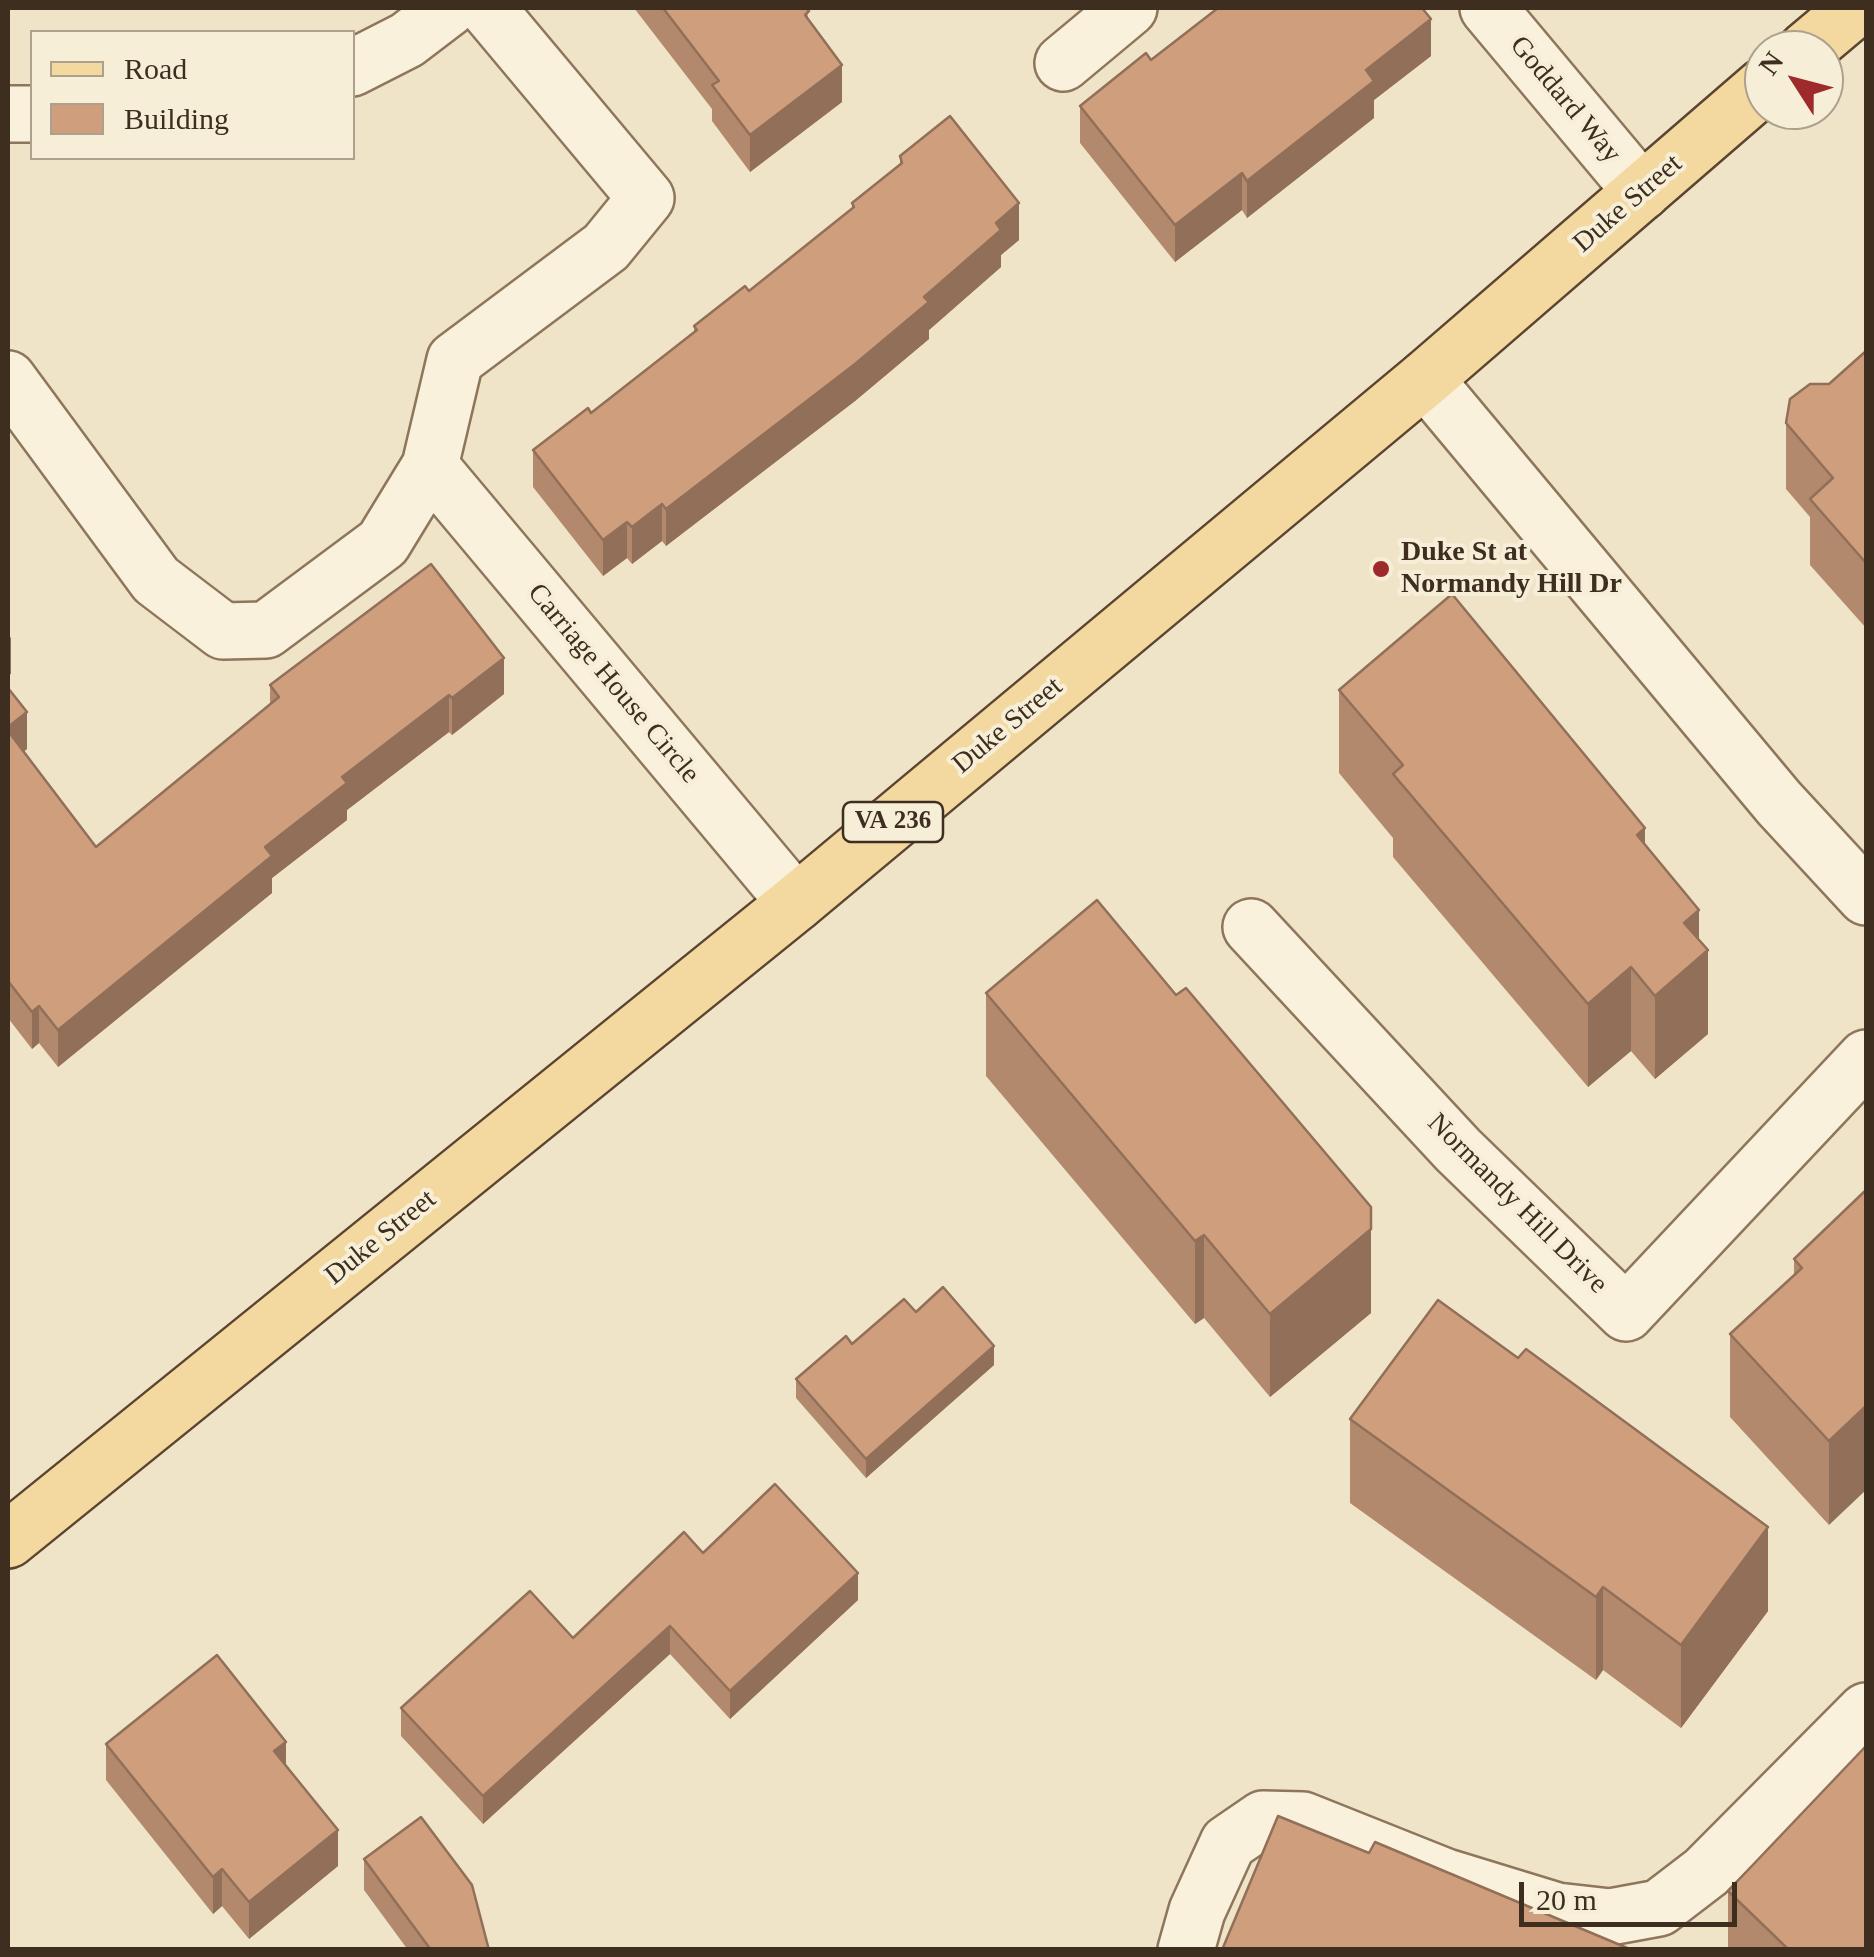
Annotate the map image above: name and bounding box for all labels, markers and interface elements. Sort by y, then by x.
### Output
legend [30,30,355,160]
street label: Goddard Way [1502,30,1628,170]
north arrow [1744,30,1844,130]
text: N [1752,46,1789,81]
text: Road [124,52,187,85]
text: Building [124,102,229,135]
street label: Duke Street [1567,148,1689,260]
place label: Duke St at Normandy Hill Dr [1401,536,1622,602]
marker: Duke St at Normandy Hill Dr [1370,558,1392,580]
street label: Carriage House Circle [520,577,706,791]
street label: Duke Street [946,670,1070,782]
road number: VA 236 [843,802,943,842]
street label: Normandy Hill Drive [1420,1107,1614,1301]
street label: Duke Street [319,1183,443,1293]
scale bar [1524,1862,1742,1924]
text: 20 m [1536,1883,1597,1916]

